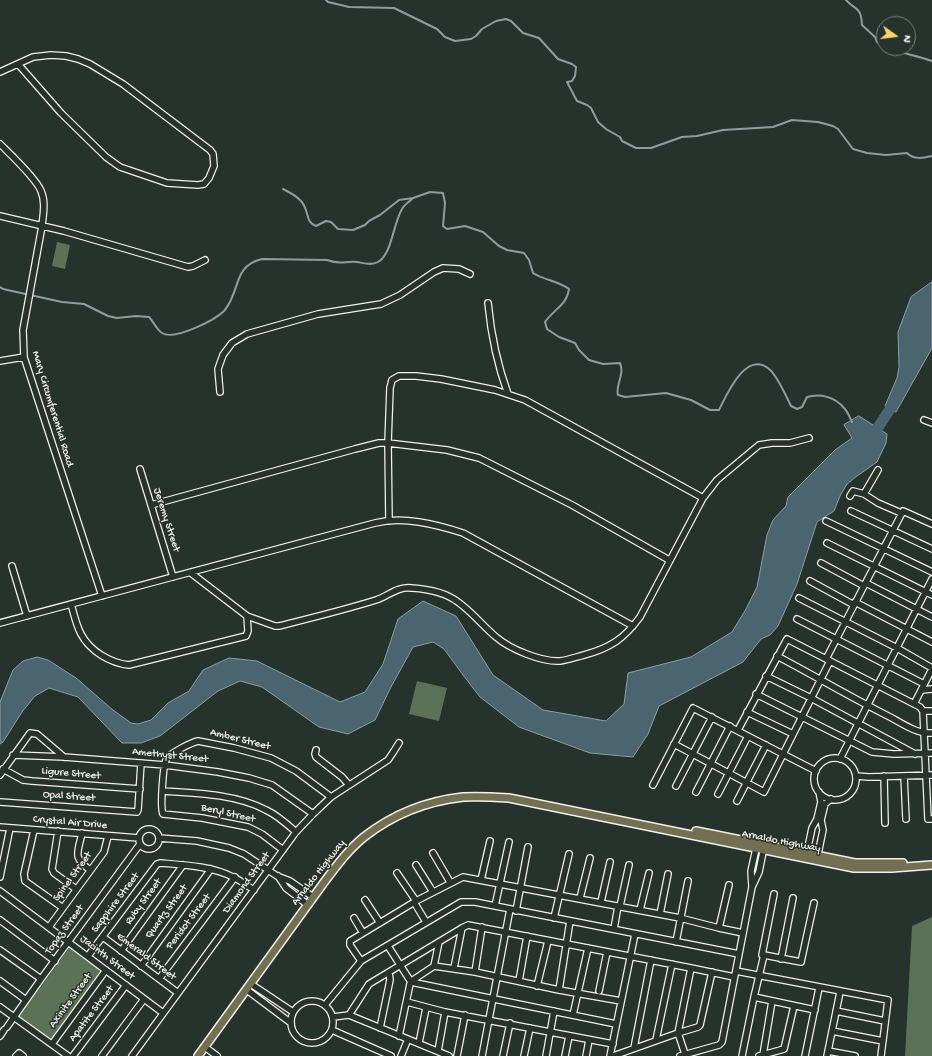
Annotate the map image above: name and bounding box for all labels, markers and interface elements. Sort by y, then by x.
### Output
north arrow [876,16,916,56]
text: N [900,34,913,44]
street label: Mary Circumferential Road [28,349,76,469]
street label: Jeremy Street [149,486,183,554]
street label: Amber Street [209,726,271,754]
street label: Amethyst Street [131,745,209,767]
street label: Ligure Street [41,765,101,783]
street label: Opal Street [42,789,96,805]
street label: Beryl Street [200,801,256,827]
street label: Crystal Air Drive [32,813,108,833]
street label: Arnaldo Highway [741,828,821,856]
street label: Arnaldo Highway [289,838,349,908]
street label: Spinel Street [51,850,95,904]
street label: Diamond Street [220,850,274,916]
street label: Sapphire Street [89,870,143,936]
street label: Ruby Street [123,876,165,928]
street label: Quartz Street [143,882,191,942]
street label: Peridot Street [164,891,214,953]
street label: Topaz Street [43,903,87,957]
street label: Emerald Street [114,930,178,984]
street label: Jacinth Street [77,933,137,983]
street label: Axinite Street [47,971,95,1031]
street label: Apatite Street [67,983,117,1045]

